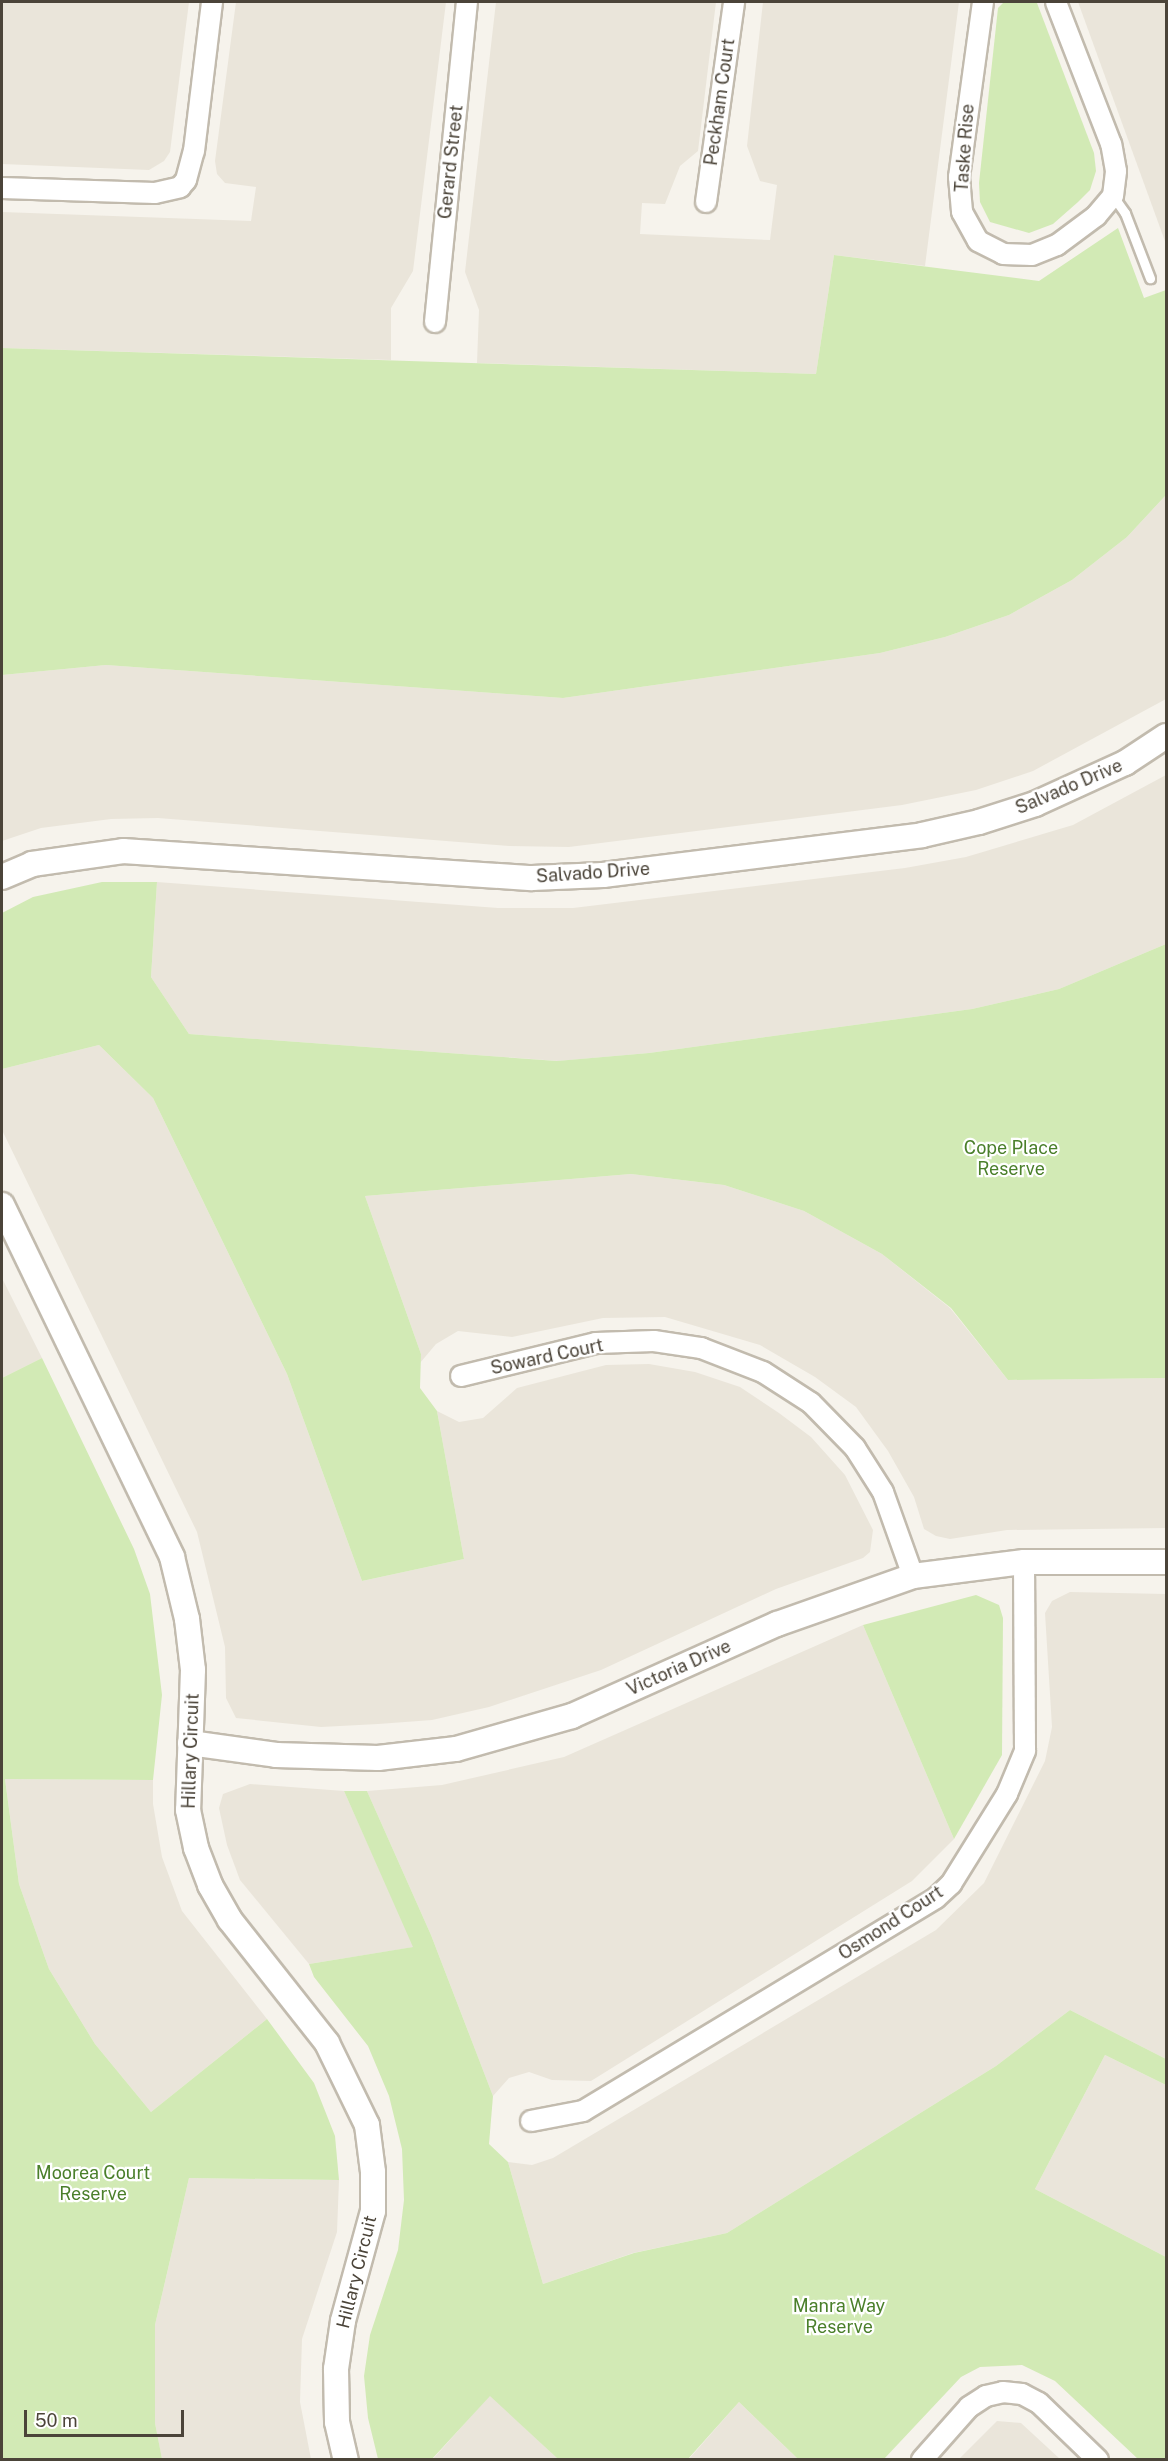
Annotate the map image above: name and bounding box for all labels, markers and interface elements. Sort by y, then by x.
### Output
street label: Peckham Court [700,37,740,167]
street label: Taske Rise [951,103,979,193]
street label: Gerard Street [434,104,468,220]
street label: Salvado Drive [1012,755,1126,819]
street label: Salvado Drive [535,858,651,888]
park label: Cope Place Reserve [964,1138,1058,1180]
street label: Soward Court [489,1335,605,1379]
street label: Victoria Drive [624,1635,734,1701]
street label: Hillary Circuit [178,1693,204,1809]
street label: Osmond Court [835,1881,947,1965]
park label: Moorea Court Reserve [36,2163,150,2206]
street label: Hillary Circuit [333,2213,381,2331]
park label: Manra Way Reserve [793,2296,885,2338]
scale bar [27,2398,188,2436]
text: 50 m [35,2410,78,2431]

